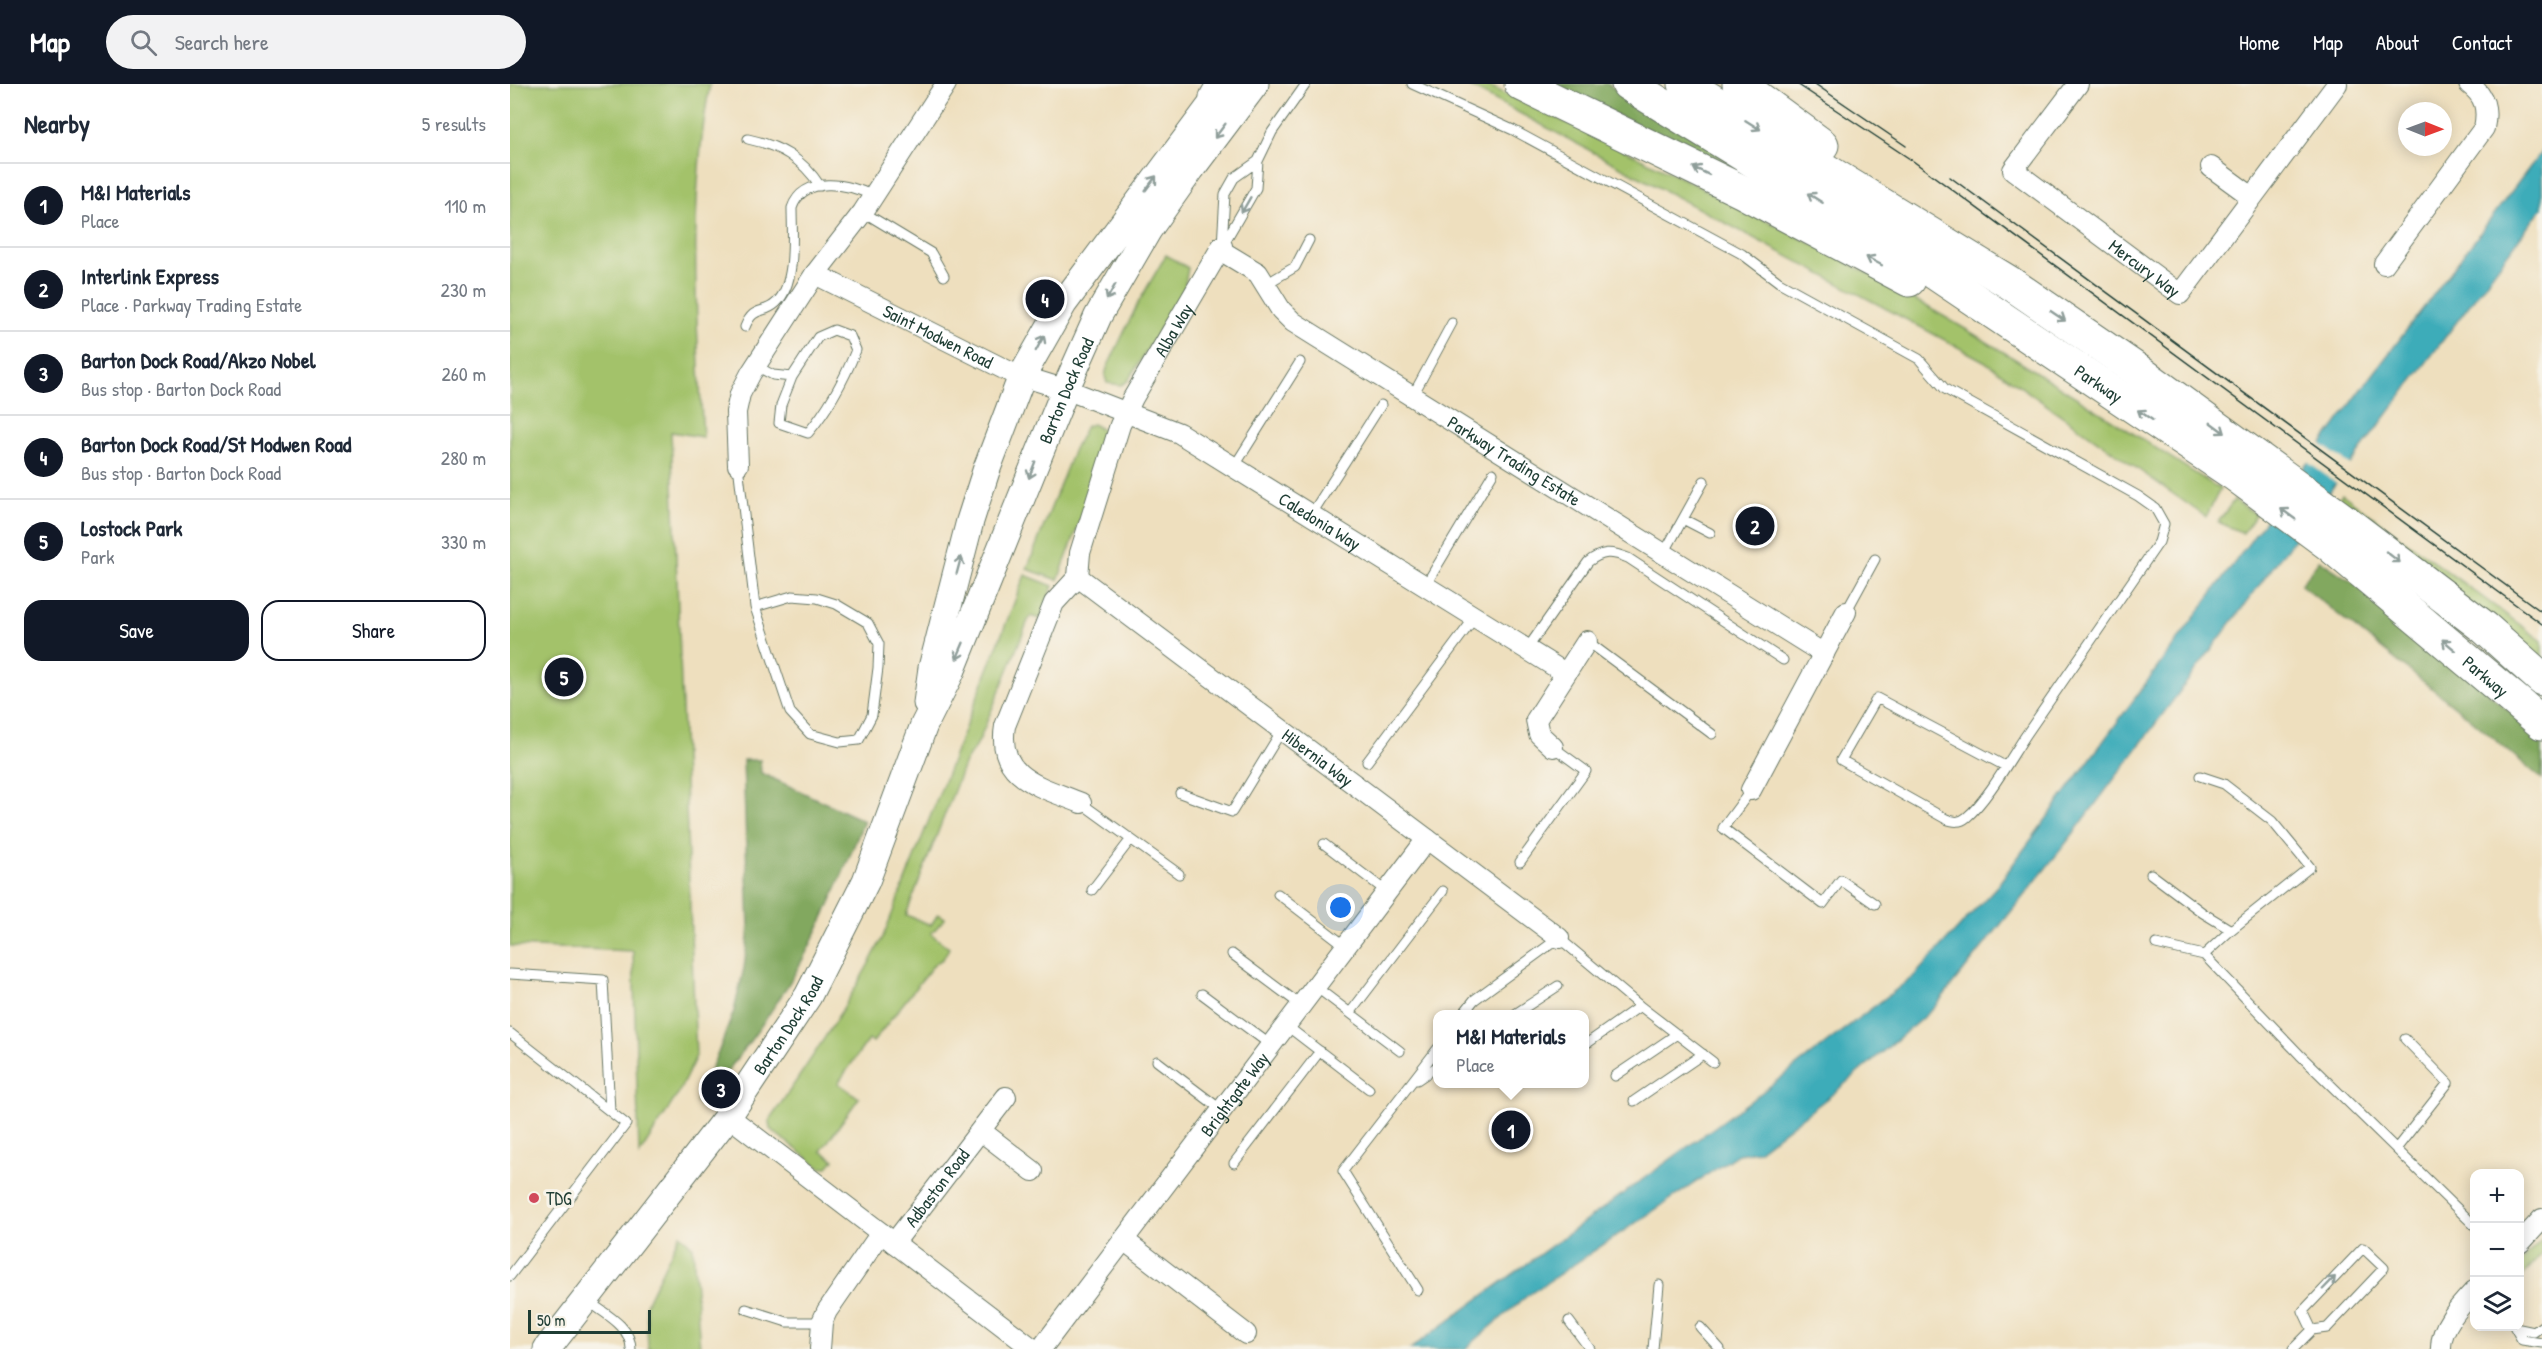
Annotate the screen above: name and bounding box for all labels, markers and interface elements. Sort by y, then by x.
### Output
search box [106,15,526,69]
text: Map [30,23,70,61]
icon: search [127,26,160,59]
text: Search here [175,27,269,57]
text: Home [2239,28,2280,57]
text: Map [2313,28,2343,57]
text: About [2376,28,2419,57]
text: Contact [2452,28,2512,57]
north arrow [2398,102,2452,156]
text: Nearby [24,106,90,141]
text: 5 results [422,110,486,137]
one-way arrow [1744,120,1761,132]
one-way arrow [1213,122,1226,138]
one-way arrow [1693,165,1711,177]
one-way arrow [1145,176,1158,192]
text: M&I Materials [81,177,190,207]
one-way arrow [1807,191,1824,203]
text: 1 [40,192,47,219]
text: 110 m [444,192,486,219]
one-way arrow [1240,196,1252,213]
text: Place [81,207,120,234]
street label: Mercury Way [2104,233,2186,303]
one-way arrow [1866,255,1884,266]
text: Interlink Express [81,261,219,291]
text: 2 [39,276,48,303]
text: 230 m [441,276,486,303]
pin: 4 [1026,276,1064,322]
one-way arrow [1105,283,1116,301]
text: Place · Parkway Trading Estate [81,291,302,318]
street label: Saint Modwen Road [879,298,998,374]
street label: Alba Way [1148,298,1199,361]
one-way arrow [2049,310,2066,322]
street label: Barton Dock Road [1032,333,1099,447]
one-way arrow [1034,335,1046,352]
text: Barton Dock Road/Akzo Nobel [81,345,316,375]
street label: Parkway [2070,358,2128,409]
text: 3 [39,360,48,387]
text: 260 m [442,360,486,387]
text: Bus stop · Barton Dock Road [81,375,281,402]
one-way arrow [2137,408,2154,421]
street label: Parkway Trading Estate [1443,409,1586,511]
one-way arrow [2209,422,2225,434]
text: Barton Dock Road/St Modwen Road [81,429,351,459]
text: 4 [40,444,47,471]
text: 280 m [441,444,486,471]
text: Bus stop · Barton Dock Road [81,459,281,486]
one-way arrow [1026,461,1037,479]
street label: Caledonia Way [1274,486,1366,556]
pin: 2 [1736,504,1774,548]
one-way arrow [2280,508,2296,520]
text: Lostock Park [81,513,183,543]
text: 5 [39,528,48,555]
text: 330 m [441,528,486,555]
text: Park [81,543,114,570]
one-way arrow [2384,551,2400,564]
one-way arrow [954,556,965,575]
button: Save [24,600,249,661]
button: Share [261,600,486,661]
one-way arrow [2441,638,2457,651]
one-way arrow [954,642,965,660]
street label: Parkway [2458,649,2515,703]
pin: 5 [544,654,584,700]
street label: Hibernia Way [1277,722,1359,792]
your location [1326,893,1355,922]
street label: Barton Dock Road [747,971,829,1079]
popup [1433,1010,1589,1088]
text: M&I Materials [1456,1021,1566,1051]
street label: Brightgate Way [1194,1046,1275,1141]
text: Place [1456,1051,1495,1078]
pin: 3 [702,1066,740,1112]
pin: 1 [1492,1108,1530,1152]
street label: Adbaston Road [899,1143,975,1232]
map controls [2470,1169,2524,1331]
button: + [2470,1169,2524,1223]
place label: TDG [546,1186,572,1211]
marker: TDG [527,1191,541,1205]
button: − [2470,1223,2524,1277]
one-way arrow [2322,1275,2336,1290]
button: layers [2470,1277,2524,1331]
scale bar [528,1307,651,1334]
text: 50 m [537,1309,566,1331]

